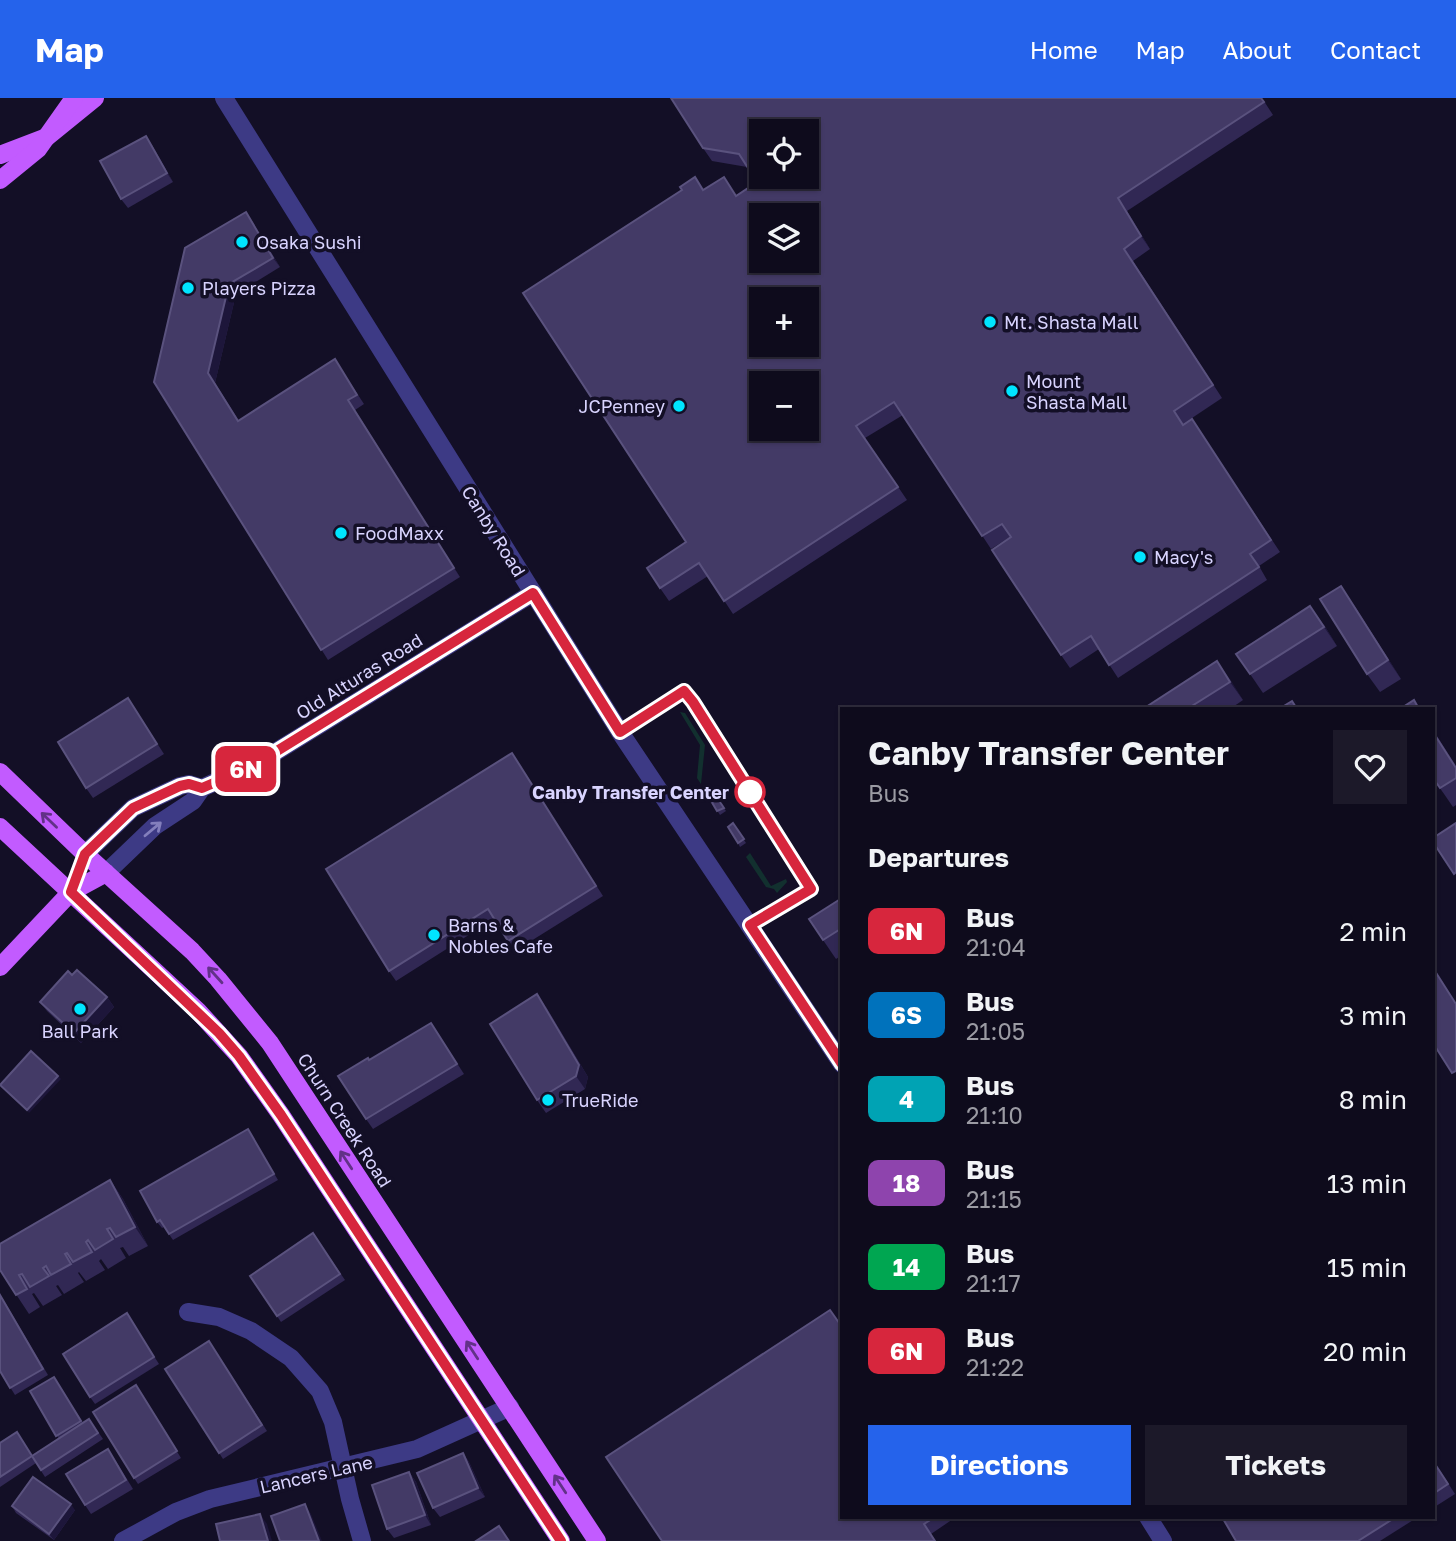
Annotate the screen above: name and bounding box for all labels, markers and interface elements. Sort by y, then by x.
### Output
text: Map [35,30,104,69]
text: Home [1030,35,1098,64]
text: Map [1136,35,1185,64]
text: About [1223,35,1292,64]
text: Contact [1330,35,1421,64]
map controls [749,119,819,441]
button: locate [749,119,819,189]
button: layers [749,203,819,273]
place label: Osaka Sushi [256,231,362,253]
marker: Osaka Sushi [234,234,250,250]
place label: Players Pizza [202,277,316,299]
marker: Players Pizza [180,280,196,296]
button: + [749,287,819,357]
place label: Mt. Shasta Mall [1004,311,1139,333]
marker: Mt. Shasta Mall [982,314,998,330]
place label: Mount Shasta Mall [1026,370,1128,413]
button: − [749,371,819,441]
marker: Mount Shasta Mall [1004,383,1020,399]
place label: JCPenney [578,395,665,417]
marker: JCPenney [671,398,687,414]
street label: Canby Road [457,482,531,580]
place label: FoodMaxx [355,522,444,544]
marker: FoodMaxx [333,525,349,541]
place label: Macy's [1154,546,1213,568]
marker: Macy's [1132,549,1148,565]
street label: Old Alturas Road [292,628,426,724]
button: heart [1333,730,1407,804]
text: Canby Transfer Center [868,733,1229,772]
line badge: 6N [215,746,278,792]
text: 6N [229,754,263,783]
marker: Canby Transfer Center [735,777,765,807]
text: Bus [868,779,910,807]
place label: Canby Transfer Center [532,781,729,803]
one-way arrow [41,811,58,828]
one-way arrow [144,821,162,837]
text: Departures [868,842,1009,873]
text: Bus [966,902,1014,933]
place label: Barns & Nobles Cafe [448,914,553,957]
text: 6N [890,916,923,945]
text: 2 min [1339,916,1407,947]
marker: Barns & Nobles Cafe [426,927,442,943]
text: 21:04 [966,933,1026,961]
one-way arrow [207,967,223,985]
text: Bus [966,986,1014,1017]
text: 6S [891,1000,922,1029]
text: 3 min [1339,1000,1407,1031]
marker: Ball Park [72,1001,88,1017]
text: 21:05 [966,1017,1025,1045]
place label: Ball Park [41,1020,119,1042]
street label: Churn Creek Road [293,1049,397,1191]
text: Bus [966,1070,1014,1101]
text: 4 [899,1084,914,1113]
text: 8 min [1339,1084,1407,1115]
place label: TrueRide [562,1089,638,1111]
marker: TrueRide [540,1092,556,1108]
text: 21:10 [966,1101,1023,1129]
one-way arrow [339,1151,353,1171]
text: Bus [966,1154,1014,1185]
text: 18 [893,1168,920,1197]
text: 13 min [1327,1168,1407,1199]
text: 21:15 [966,1185,1022,1213]
text: Bus [966,1238,1014,1269]
text: 14 [893,1252,920,1281]
text: 15 min [1327,1252,1407,1283]
text: 21:17 [966,1269,1021,1297]
text: Bus [966,1322,1014,1353]
text: 6N [890,1336,923,1365]
text: 20 min [1323,1336,1407,1367]
one-way arrow [465,1341,479,1361]
text: 21:22 [966,1353,1024,1381]
button: Directions [868,1425,1131,1505]
button: Tickets [1145,1425,1407,1505]
street label: Lancers Lane [257,1450,375,1498]
one-way arrow [552,1475,567,1494]

